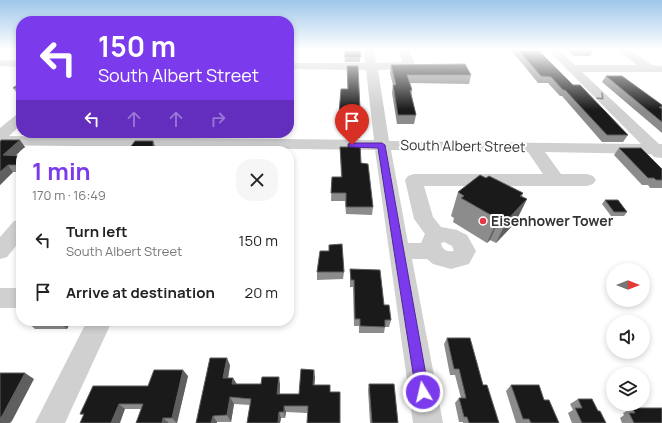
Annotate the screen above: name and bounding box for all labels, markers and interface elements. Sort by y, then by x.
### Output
text: 150 m [98,27,176,65]
icon: left [32,32,84,84]
text: South Albert Street [98,63,259,87]
one-way arrow [597,92,604,99]
pin [335,104,369,145]
icon: left [81,108,103,130]
icon: ahead [123,108,145,130]
icon: ahead [165,108,187,130]
icon: right [207,108,229,130]
icon: arrive [341,110,363,132]
street label: South Albert Street [400,135,526,156]
text: 1 min [32,154,91,187]
button: close [236,159,278,201]
text: 170 m · 16:49 [32,186,106,204]
place label: Eisenhower Tower [491,211,614,230]
marker: Eisenhower Tower [478,216,488,226]
text: Turn left [66,221,128,242]
icon: left [32,229,54,251]
text: 150 m [239,230,278,251]
text: South Albert Street [66,242,182,260]
north arrow [606,263,650,307]
map controls [606,263,650,411]
icon: arrive [32,281,54,303]
text: Arrive at destination [66,282,215,303]
text: 20 m [245,282,278,303]
button: sound [606,315,650,359]
button: layers [606,367,650,411]
position arrow [402,371,444,413]

